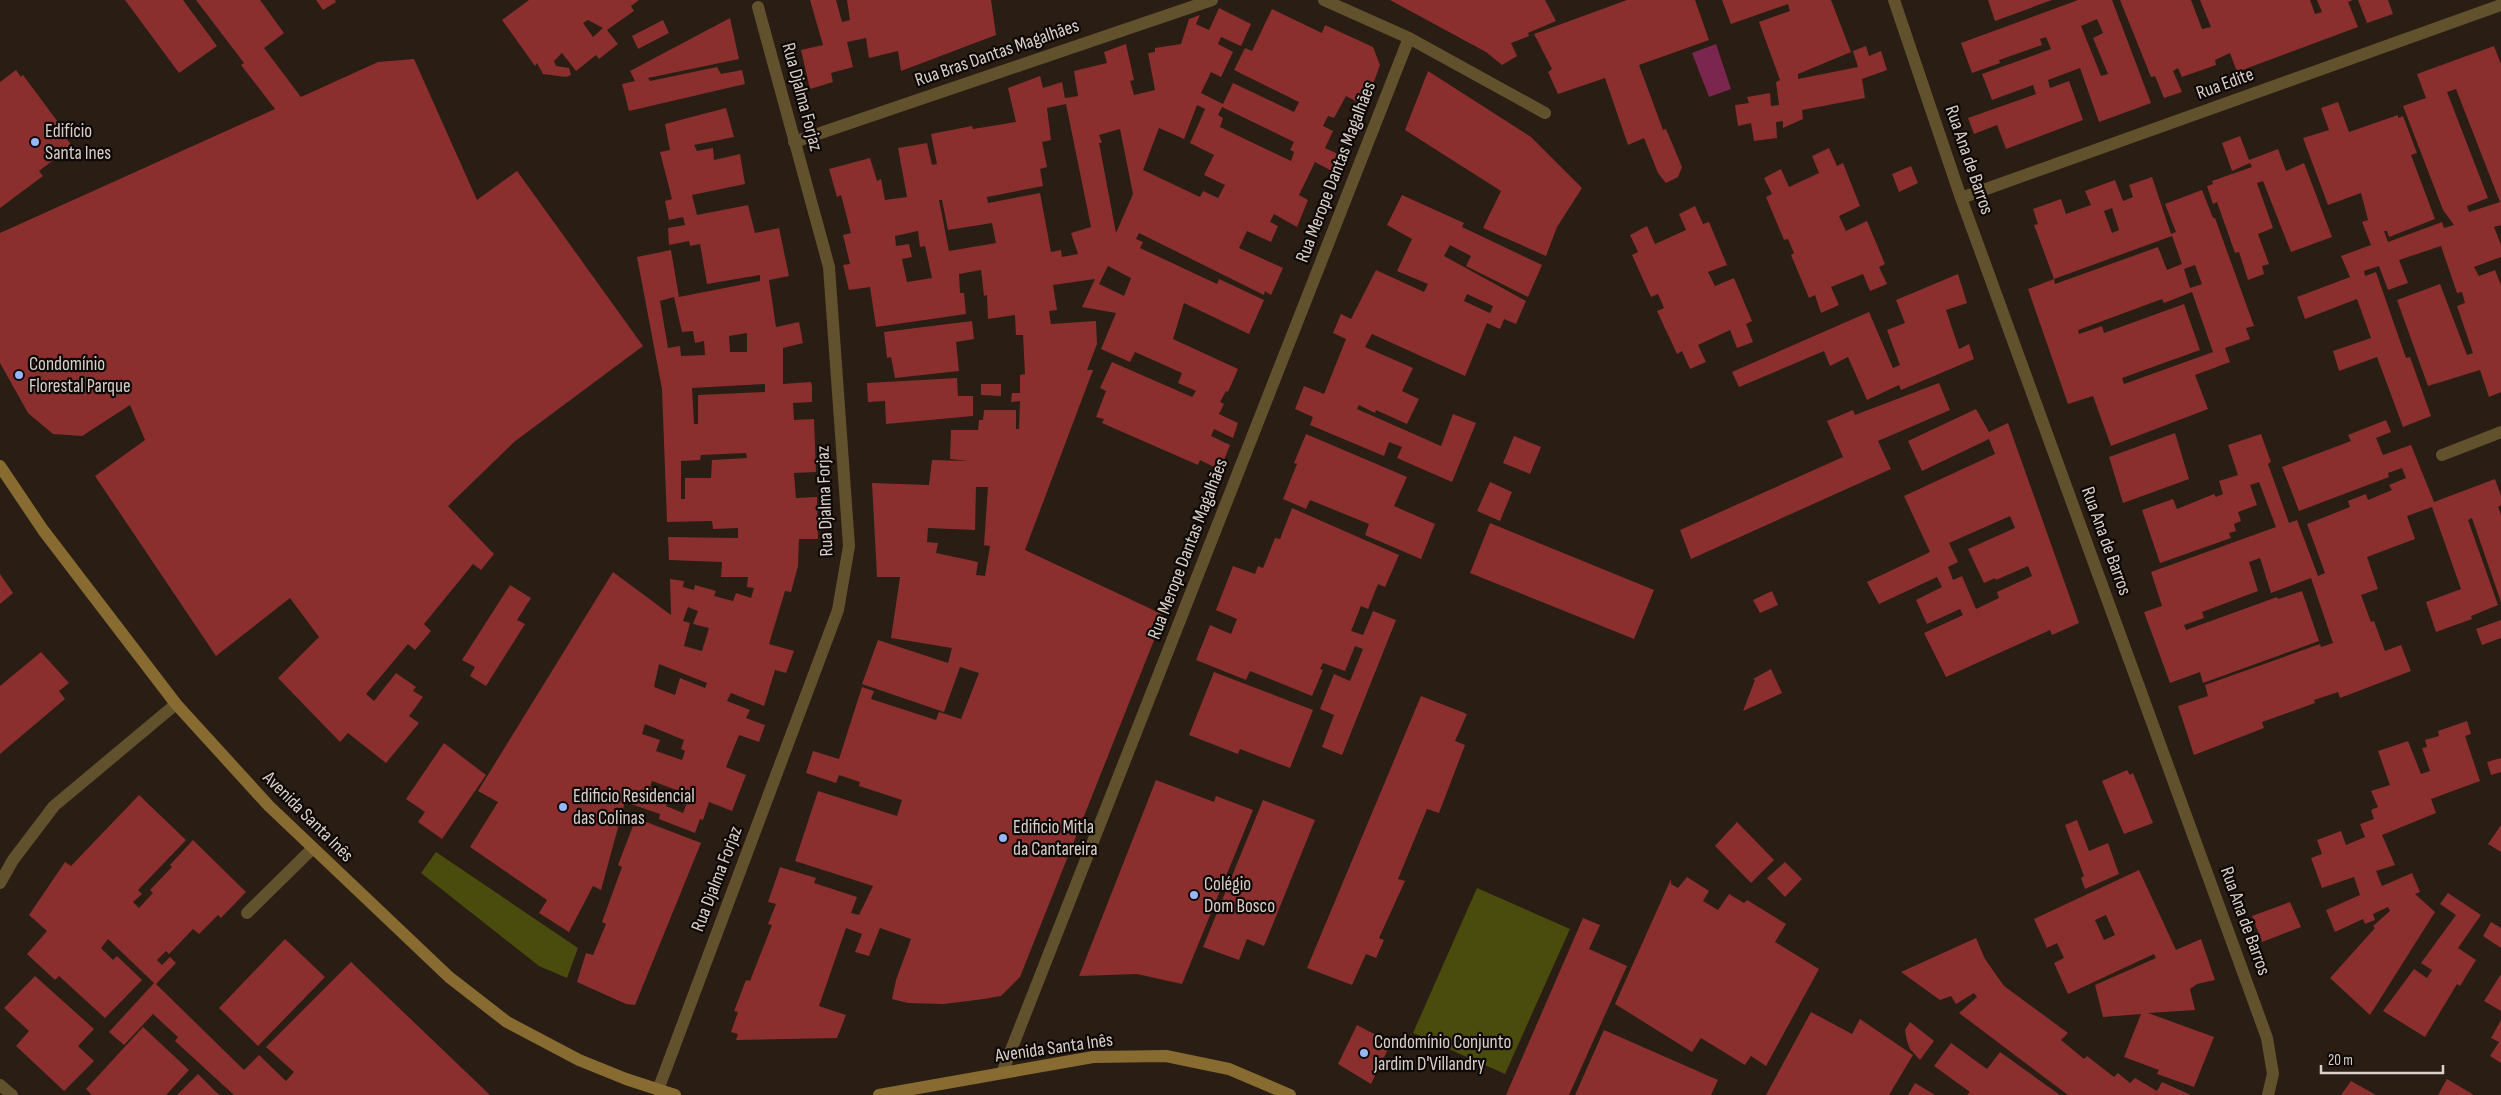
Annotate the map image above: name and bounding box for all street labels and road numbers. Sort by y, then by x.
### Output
street label: Rua Bras Dantas Magalhães [912,14,1082,92]
street label: Rua Djalma Forjaz [777,40,828,154]
street label: Rua Edite [2193,63,2257,105]
street label: Rua Merope Dantas Magalhães [1291,78,1381,266]
street label: Rua Ana de Barros [1940,102,1998,218]
street label: Rua Djalma Forjaz [812,445,838,557]
street label: Rua Merope Dantas Magalhães [1143,455,1233,643]
street label: Rua Ana de Barros [2076,484,2136,599]
street label: Avenida Santa Inês [257,766,358,867]
street label: Rua Djalma Forjaz [686,823,748,935]
street label: Rua Ana de Barros [2215,864,2275,979]
street label: Avenida Santa Inês [993,1028,1115,1068]

